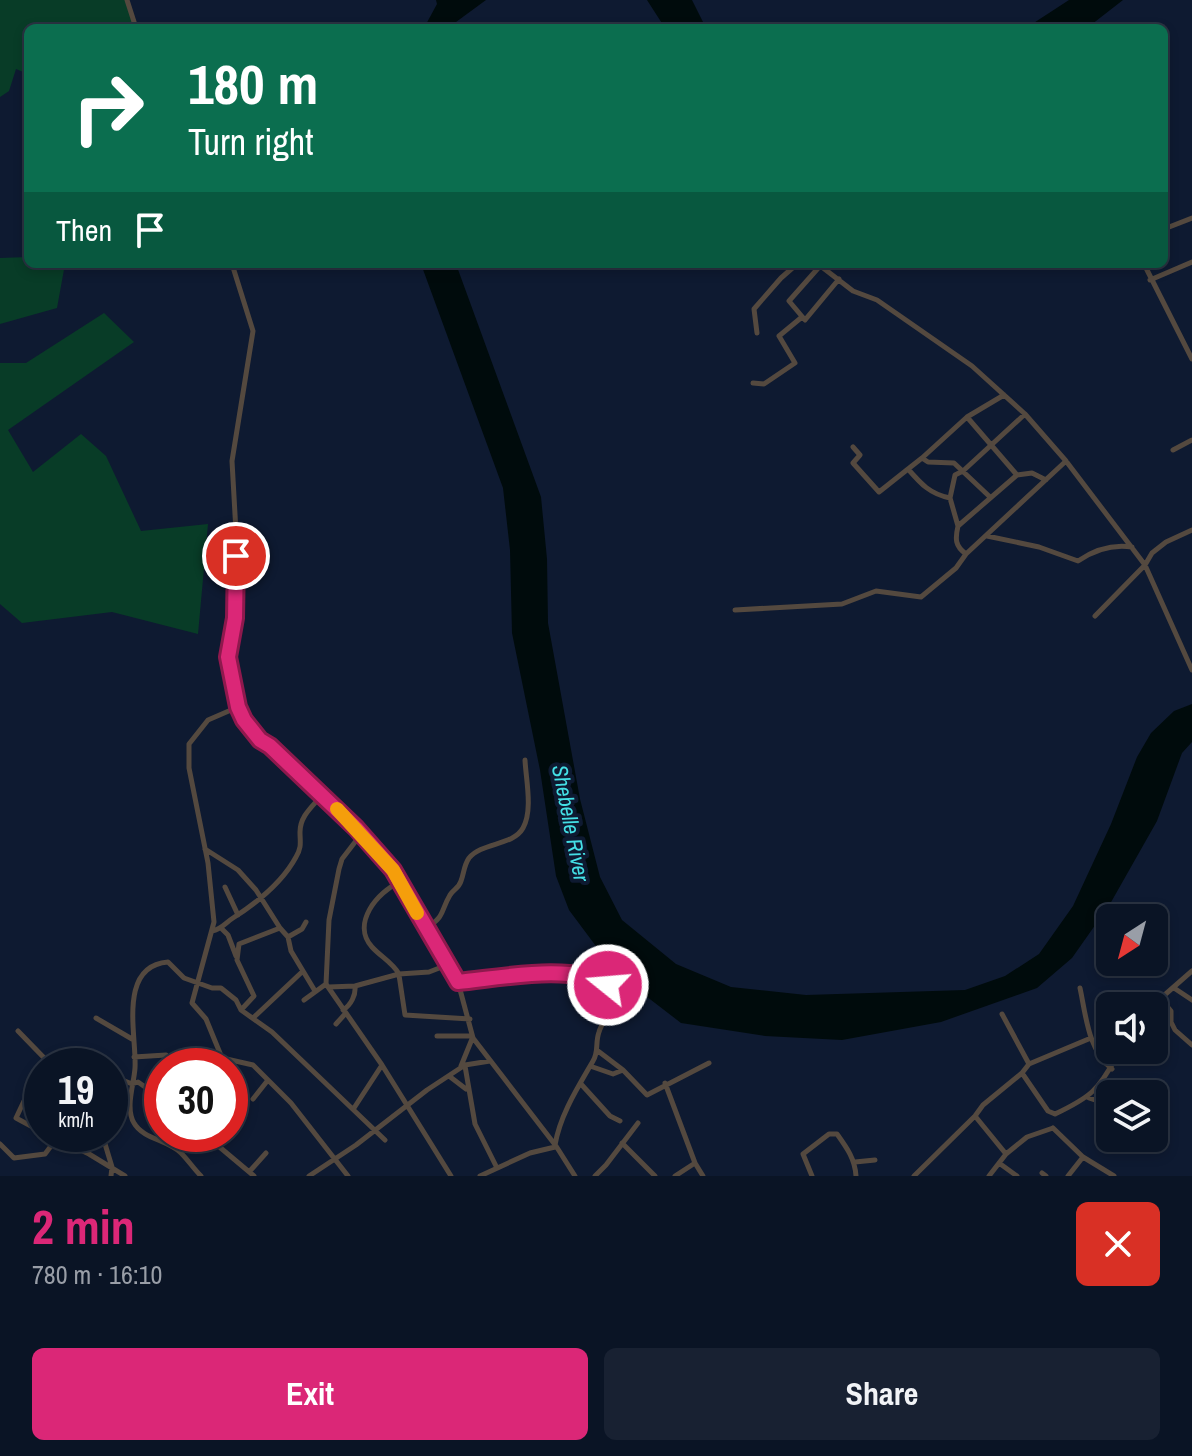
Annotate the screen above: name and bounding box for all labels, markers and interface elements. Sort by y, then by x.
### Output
text: 180 m [188,46,318,121]
icon: right [56,56,160,160]
text: Turn right [188,118,313,166]
icon: arrive [128,208,172,252]
text: Then [56,210,112,250]
pin [202,522,270,590]
icon: arrive [214,534,258,578]
water label: Shebelle River [545,762,597,885]
north arrow [1096,904,1168,976]
map controls [1096,904,1168,1152]
position arrow [566,943,650,1027]
button: sound [1096,992,1168,1064]
speed limit sign: 30 [144,1048,248,1152]
text: 19 [58,1063,94,1116]
button: layers [1096,1080,1168,1152]
text: km/h [58,1106,94,1133]
text: 2 min [32,1194,135,1259]
button: close [1076,1202,1160,1286]
text: 780 m · 16:10 [32,1257,162,1292]
button: Exit [32,1348,588,1440]
button: Share [604,1348,1160,1440]

